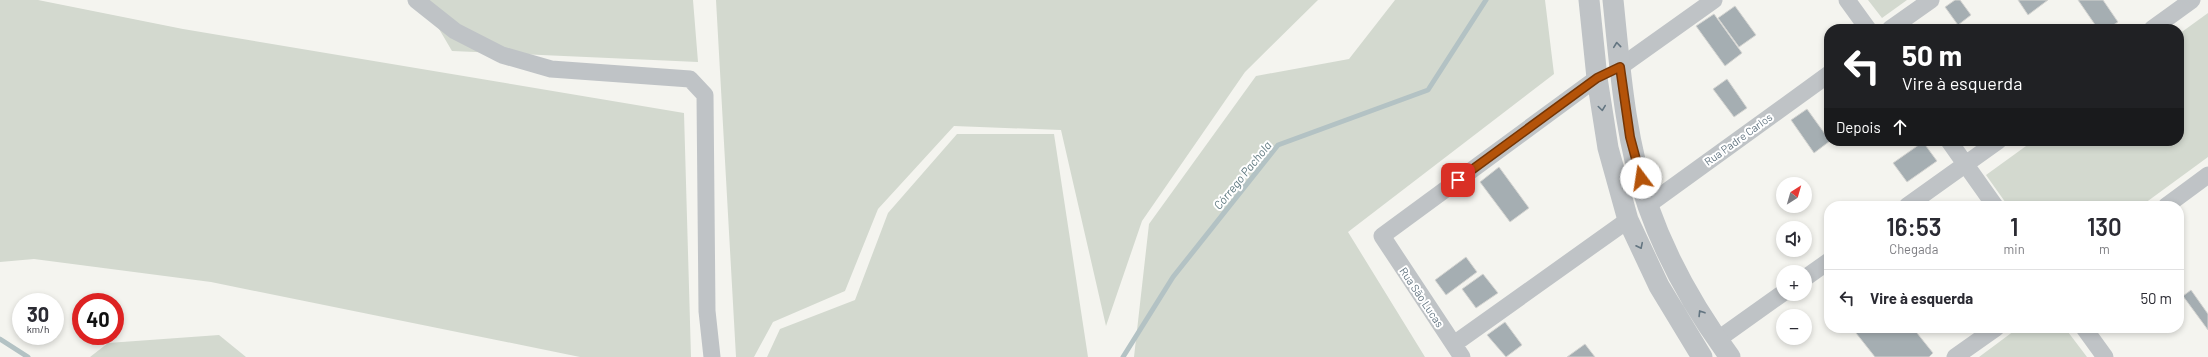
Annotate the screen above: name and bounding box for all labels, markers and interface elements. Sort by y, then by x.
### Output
text: 50 m [1902,38,1962,72]
icon: left [1836,40,1888,92]
one-way arrow [1613,42,1622,48]
text: Vire à esquerda [1902,72,2022,94]
one-way arrow [1597,105,1606,111]
street label: Rua Padre Carlos [1702,110,1774,168]
icon: ahead [1889,116,1911,138]
text: Depois [1836,118,1881,136]
water label: Córrego Pachola [1210,138,1274,212]
position arrow [1620,157,1662,199]
pin [1441,163,1475,197]
icon: arrive [1447,169,1469,191]
north arrow [1776,177,1812,213]
map controls [1776,177,1812,345]
text: 16:53 [1886,212,1941,241]
text: 1 [2010,212,2018,241]
text: 130 [2087,212,2122,241]
button: sound [1776,221,1812,257]
text: Chegada [1889,241,1938,257]
text: min [2004,241,2025,257]
text: m [2099,241,2110,257]
one-way arrow [1635,242,1643,250]
street label: Rua São Lucas [1397,265,1447,329]
button: + [1776,265,1812,301]
icon: left [1836,287,1858,309]
text: Vire à esquerda [1870,289,1973,307]
text: 50 m [2140,289,2172,307]
speed limit sign: 40 [72,293,124,345]
text: 30 [27,302,49,326]
button: − [1776,309,1812,345]
one-way arrow [1698,310,1706,317]
text: km/h [27,323,49,335]

